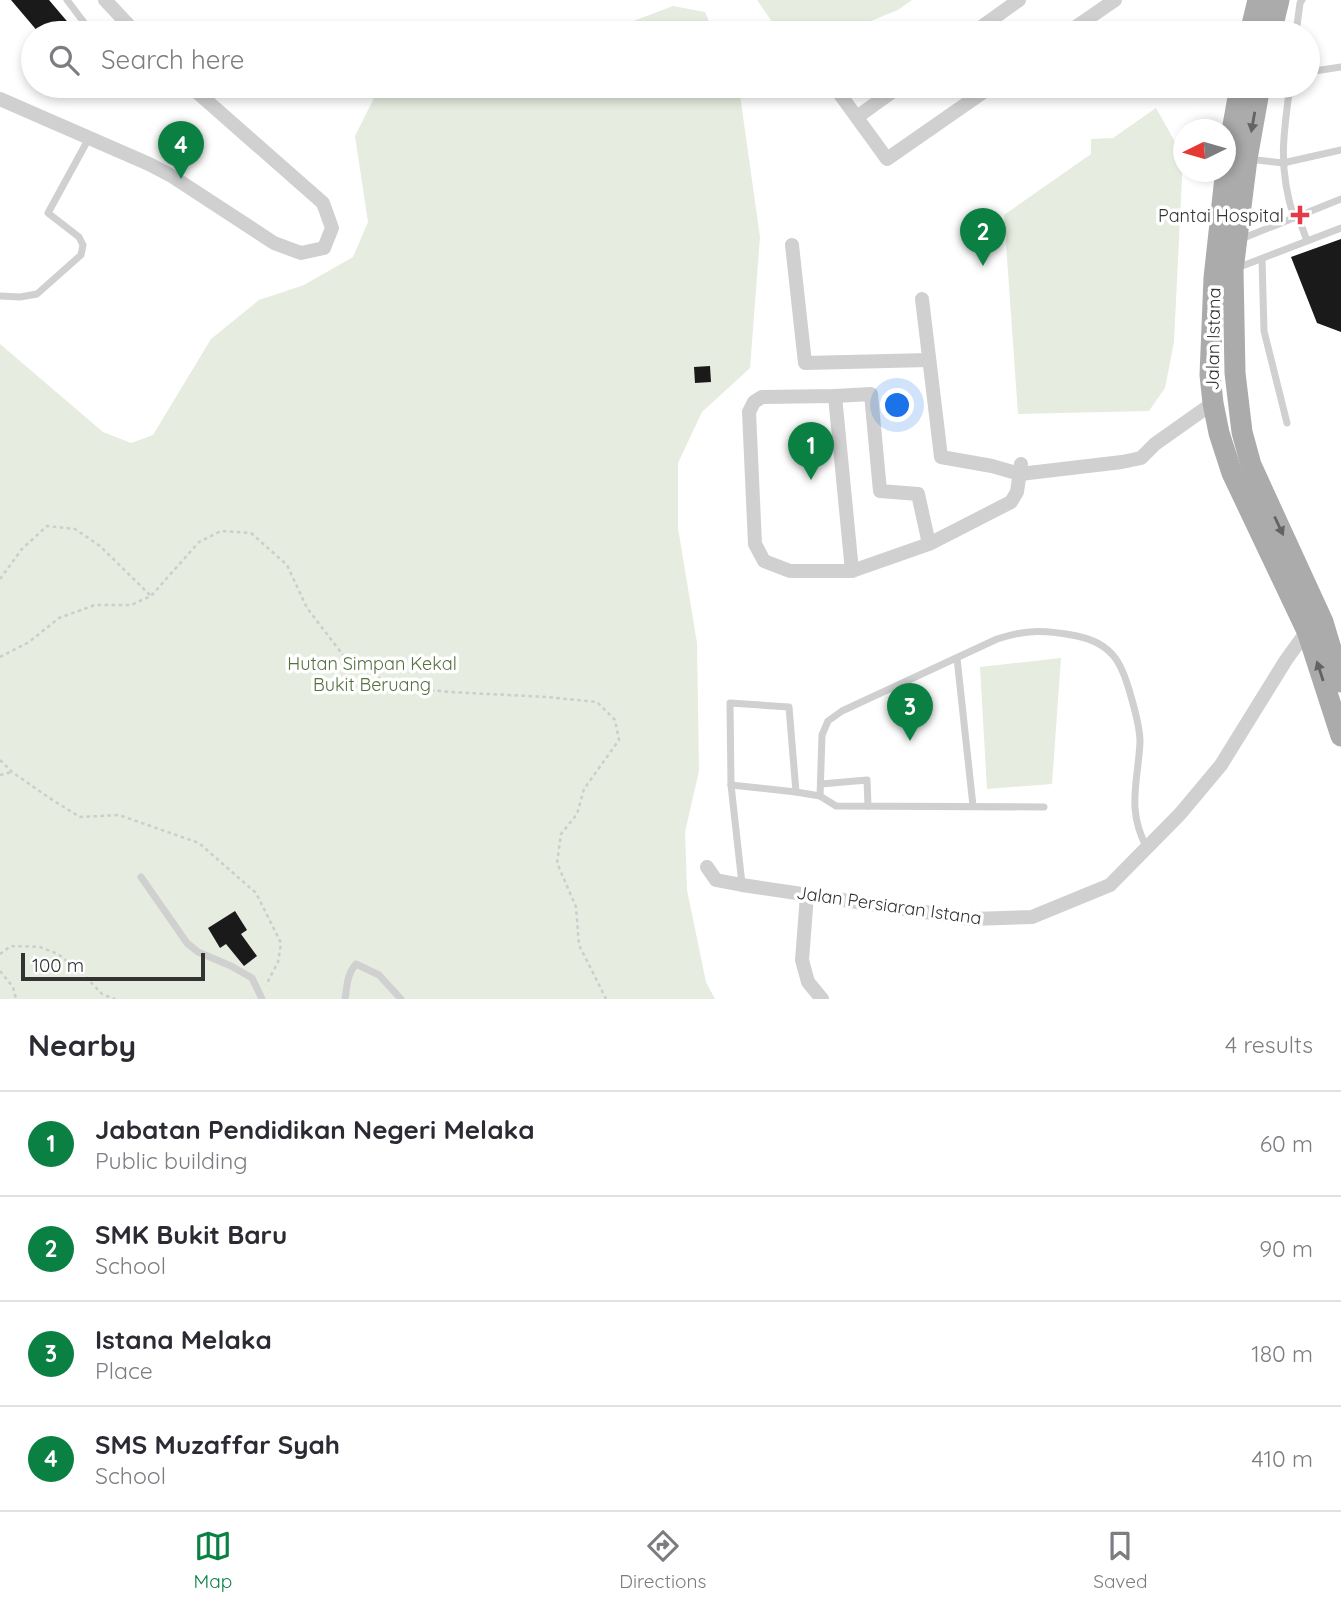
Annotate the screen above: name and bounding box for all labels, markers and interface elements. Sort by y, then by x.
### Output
search box [21,21,1320,98]
icon: search [45,41,83,79]
text: Search here [101,43,245,76]
one-way arrow [1247,111,1258,133]
north arrow [1173,119,1236,182]
pin: 4 [158,121,204,179]
place label: Pantai Hospital [1158,204,1284,227]
marker: Pantai Hospital [1290,205,1310,225]
pin: 2 [960,208,1006,266]
street label: Jalan Istana [1201,287,1225,391]
your location [880,388,914,422]
pin: 1 [788,422,834,480]
one-way arrow [1273,516,1285,536]
park label: Hutan Simpan Kekal Bukit Beruang [287,652,457,696]
one-way arrow [1314,661,1325,682]
pin: 3 [887,683,933,741]
street label: Jalan Persiaran Istana [795,881,983,929]
scale bar [21,950,205,982]
text: 100 m [32,953,84,977]
text: Nearby [28,1026,136,1064]
text: 4 results [1225,1030,1313,1059]
text: Jabatan Pendidikan Negeri Melaka [95,1113,534,1146]
text: 1 [47,1129,55,1158]
text: 60 m [1260,1129,1313,1158]
text: Public building [95,1146,248,1175]
text: SMK Bukit Baru [95,1218,287,1251]
text: 2 [44,1234,58,1263]
text: 90 m [1259,1234,1313,1263]
text: School [95,1251,166,1280]
text: Istana Melaka [95,1323,272,1356]
text: 3 [45,1339,57,1368]
text: 180 m [1251,1339,1313,1368]
text: Place [95,1356,153,1385]
text: SMS Muzaffar Syah [95,1428,340,1461]
text: 4 [44,1444,58,1473]
text: 410 m [1252,1444,1313,1473]
text: School [95,1461,166,1490]
tab: Map [194,1527,232,1593]
tab: Directions [619,1527,706,1593]
tab: Saved [1093,1527,1148,1593]

